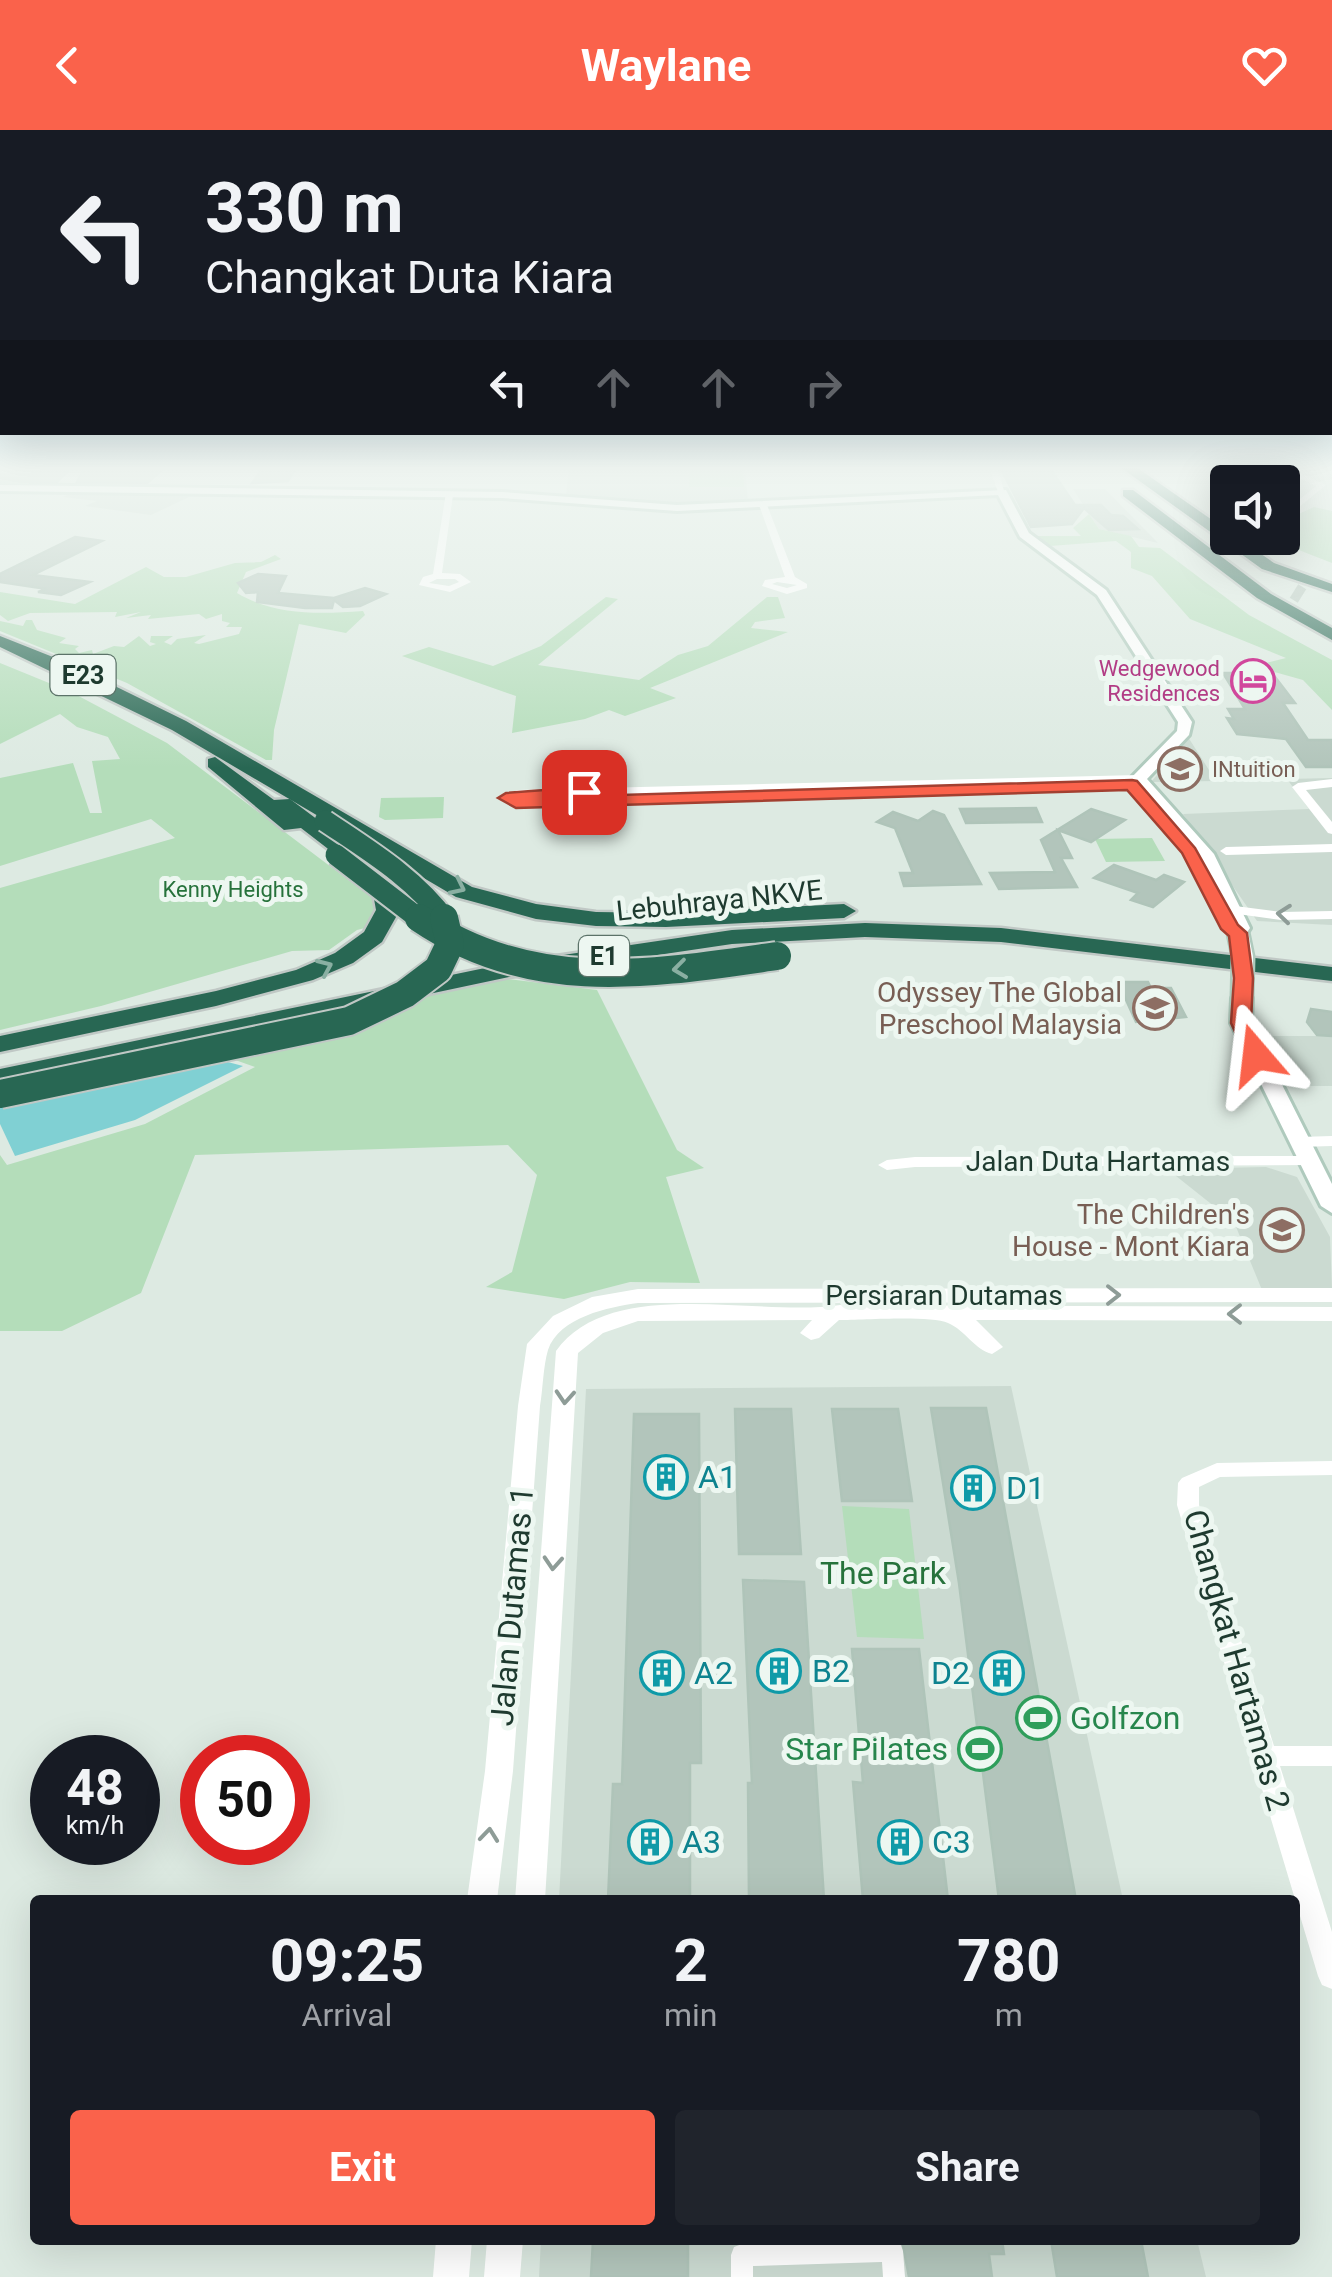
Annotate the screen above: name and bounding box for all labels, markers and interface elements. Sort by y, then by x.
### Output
icon: back [40,38,95,93]
icon: heart [1237,38,1292,93]
text: Waylane [581,39,751,92]
text: 330 m [205,167,404,249]
icon: left [40,170,170,300]
text: Changkat Duta Kiara [205,251,614,304]
icon: left [481,360,536,415]
icon: ahead [586,360,641,415]
icon: ahead [691,360,746,415]
icon: right [796,360,851,415]
map controls [1210,465,1300,555]
button: sound [1210,465,1300,555]
road number: E23 [51,655,116,695]
place label: Wedgewood Residences [1099,656,1220,706]
hotel icon: Wedgewood Residences [1230,658,1276,704]
school or university icon: INtuition [1157,746,1203,792]
pin [542,750,627,835]
place label: INtuition [1212,757,1296,782]
icon: arrive [557,765,612,820]
street label: Lebuhraya NKVE [614,873,824,928]
one-way arrow [448,875,466,895]
park label: Kenny Heights [162,877,304,902]
one-way arrow [1275,904,1291,925]
road number: E1 [579,936,629,976]
one-way arrow [672,958,688,979]
one-way arrow [315,959,333,979]
place label: Odyssey The Global Preschool Malaysia [877,976,1122,1041]
school or university icon: Odyssey The Global Preschool Malaysia [1132,985,1178,1031]
position arrow [1204,1003,1308,1107]
street label: Jalan Duta Hartamas [966,1145,1230,1178]
place label: The Children's House - Mont Kiara [1012,1198,1250,1263]
school or university icon: The Children's House - Mont Kiara [1259,1207,1305,1253]
street label: Persiaran Dutamas [825,1279,1063,1312]
one-way arrow [1106,1284,1122,1306]
one-way arrow [1226,1303,1242,1325]
one-way arrow [554,1389,576,1405]
building icon: A1 [643,1454,689,1500]
place label: A1 [698,1458,737,1496]
building icon: D1 [950,1465,996,1511]
place label: D1 [1006,1469,1045,1507]
street label: Jalan Dutamas 1 [483,1485,541,1727]
street label: Changkat Hartamas 2 [1176,1505,1298,1815]
park label: The Park [820,1554,947,1592]
one-way arrow [543,1556,564,1572]
building icon: B2 [756,1648,802,1694]
building icon: A2 [639,1650,685,1696]
building icon: D2 [979,1650,1025,1696]
place label: B2 [812,1652,850,1690]
place label: A2 [694,1654,733,1692]
place label: D2 [931,1654,970,1692]
sports icon: Golfzon [1015,1695,1061,1741]
place label: Golfzon [1070,1699,1181,1737]
sports icon: Star Pilates [957,1726,1003,1772]
place label: Star Pilates [785,1730,948,1768]
speed limit sign: 50 [180,1735,310,1865]
text: 48 [66,1759,124,1817]
text: km/h [66,1811,124,1840]
building icon: A3 [627,1819,673,1865]
building icon: C3 [877,1819,923,1865]
place label: A3 [682,1823,721,1861]
place label: C3 [932,1823,971,1861]
one-way arrow [478,1827,499,1843]
text: 09:25 [270,1925,424,1996]
text: 2 [673,1925,708,1996]
text: 780 [957,1925,1060,1996]
text: Arrival [302,1996,392,2034]
text: min [664,1996,717,2034]
text: m [995,1996,1023,2034]
button: Exit [70,2110,655,2225]
button: Share [675,2110,1260,2225]

